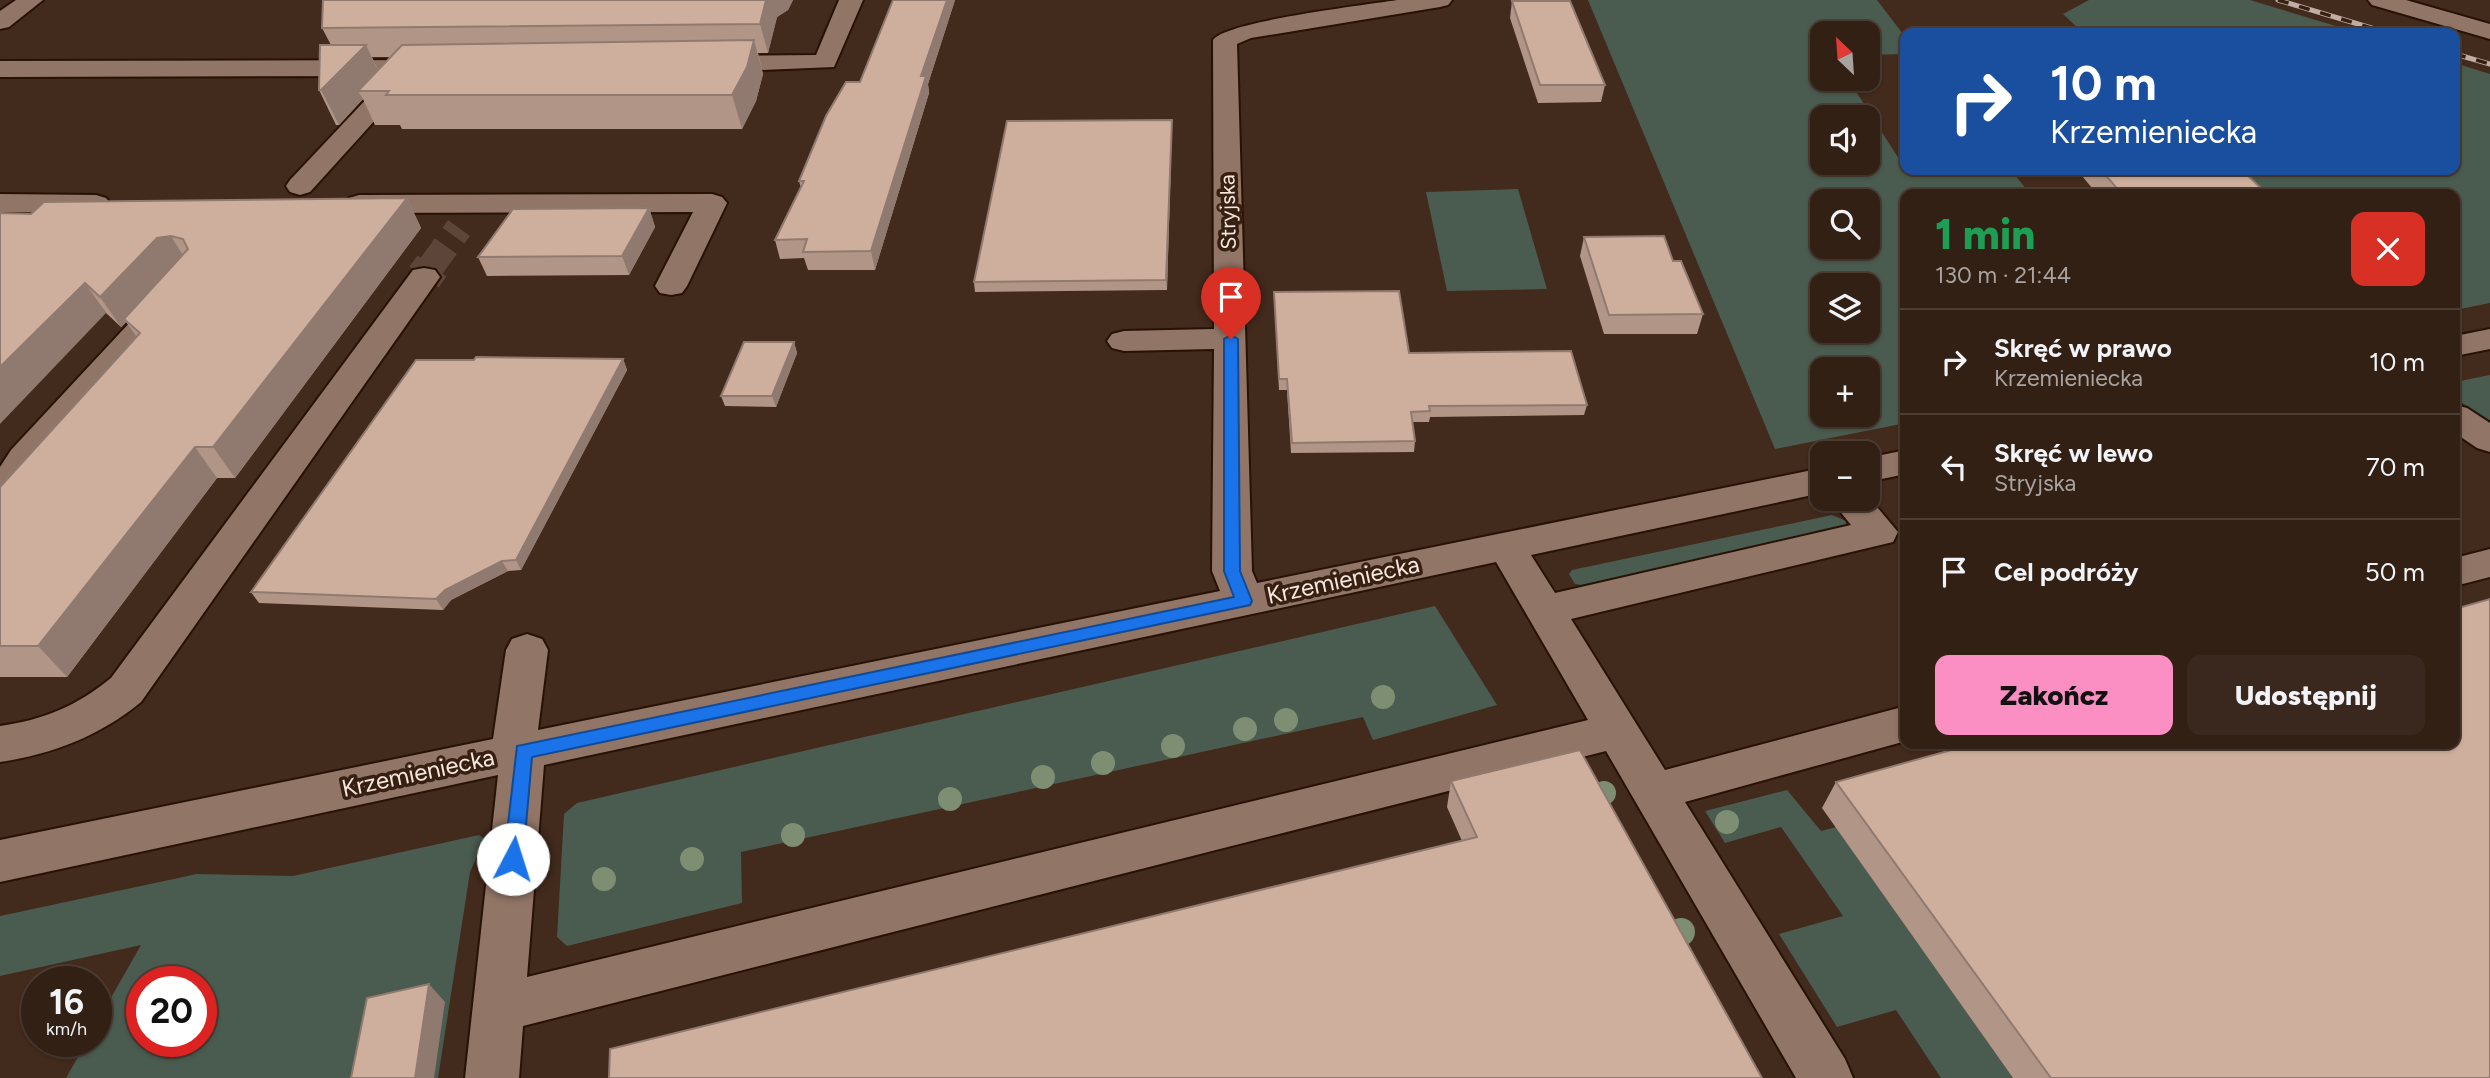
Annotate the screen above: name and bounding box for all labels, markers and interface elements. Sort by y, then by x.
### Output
north arrow [1810,21,1880,91]
map controls [1810,21,1880,511]
text: 10 m [2050,53,2157,112]
icon: right [1935,56,2026,147]
button: sound [1810,105,1880,175]
text: Krzemieniecka [2050,113,2257,151]
street label: Stryjska [1214,174,1241,250]
button: search [1810,189,1880,259]
text: 1 min [1935,209,2035,260]
button: close [2351,212,2425,286]
text: 130 m · 21:44 [1935,261,2071,289]
pin [1201,267,1261,339]
button: layers [1810,273,1880,343]
icon: arrive [1212,278,1250,316]
text: Skręć w prawo [1994,332,2172,364]
icon: right [1935,343,1973,381]
text: 10 m [2369,346,2425,378]
button: + [1810,357,1880,427]
text: Krzemieniecka [1994,364,2143,392]
text: Skręć w lewo [1994,437,2153,469]
button: − [1810,441,1880,511]
icon: left [1935,448,1973,486]
text: 70 m [2366,451,2425,483]
text: Stryjska [1994,469,2076,497]
street label: Krzemieniecka [1264,549,1422,610]
icon: arrive [1935,553,1973,591]
text: Cel podróży [1994,556,2138,588]
text: 50 m [2365,556,2425,588]
button: Zakończ [1935,655,2173,735]
button: Udostępnij [2187,655,2425,735]
street label: Krzemieniecka [339,742,497,803]
position arrow [476,822,550,896]
speed limit sign: 20 [126,966,217,1057]
text: 16 [49,981,84,1023]
text: km/h [46,1018,87,1040]

